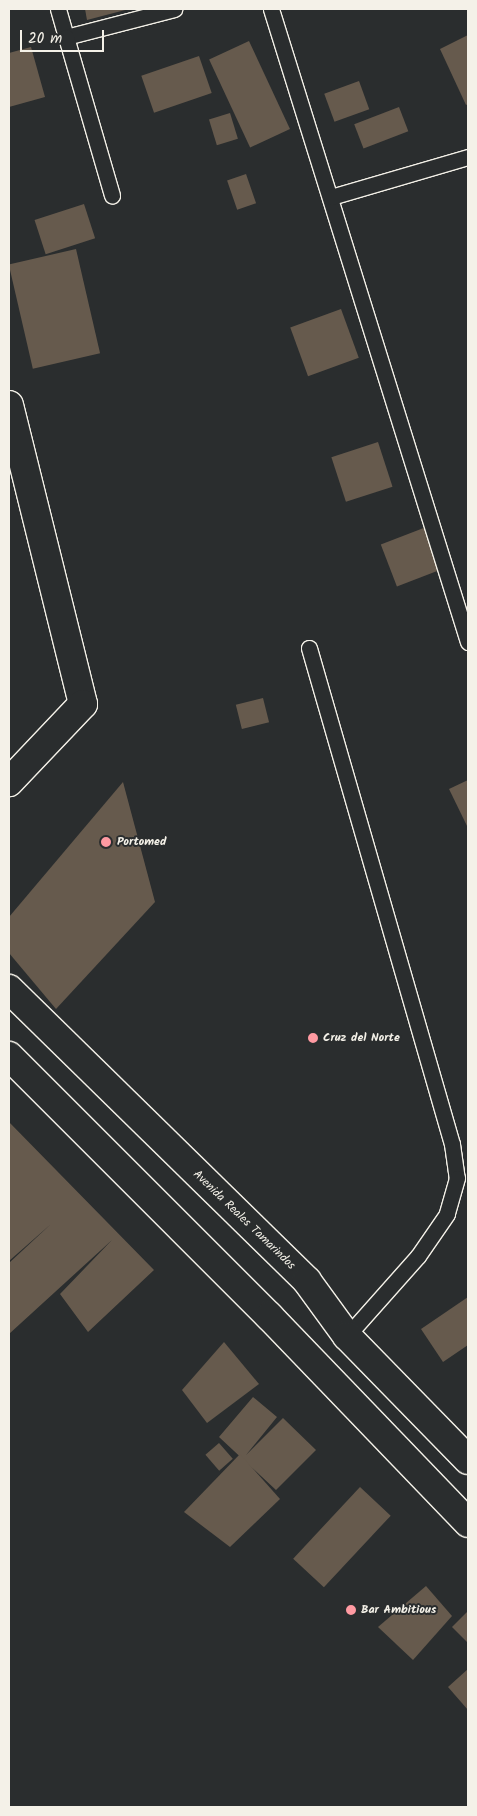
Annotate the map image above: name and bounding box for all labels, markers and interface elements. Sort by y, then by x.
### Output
scale bar [22,20,106,52]
text: 20 m [28,27,62,51]
marker: Portomed [99,835,113,849]
place label: Portomed [117,835,166,849]
place label: Cruz del Norte [323,1031,400,1045]
marker: Cruz del Norte [307,1032,319,1044]
street label: Avenida Reales Tamarindos [190,1167,298,1273]
place label: Bar Ambitious [361,1603,436,1617]
marker: Bar Ambitious [345,1604,357,1616]

